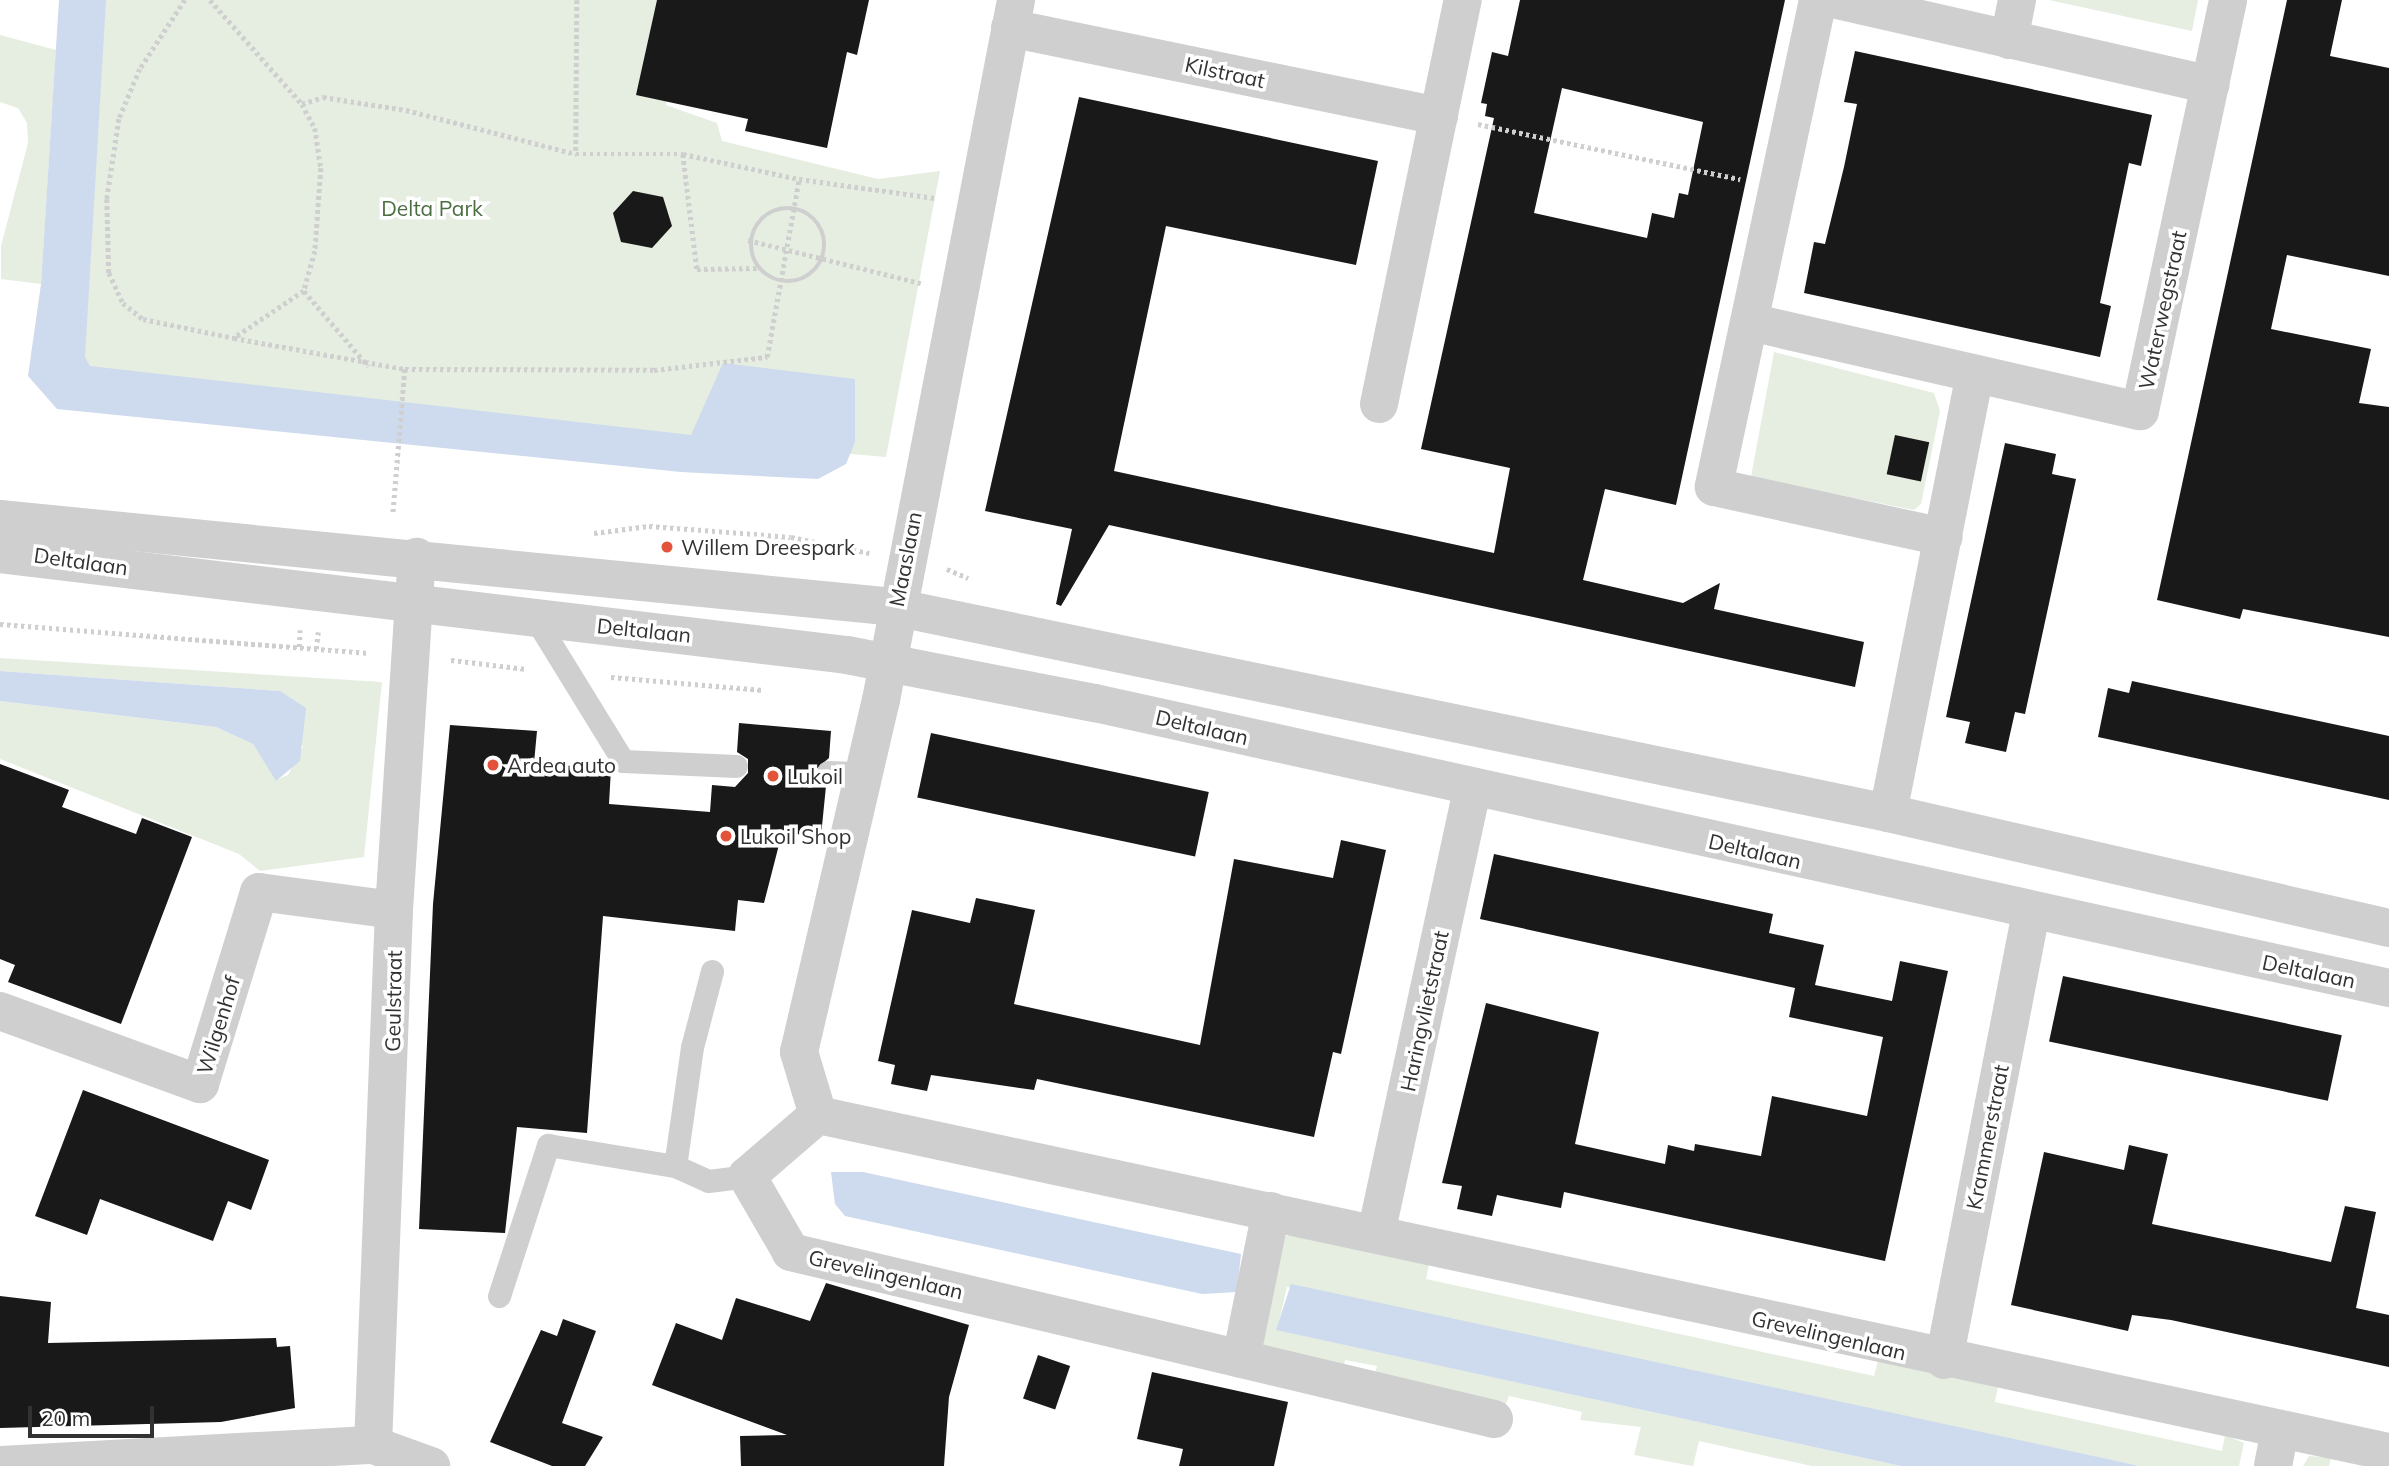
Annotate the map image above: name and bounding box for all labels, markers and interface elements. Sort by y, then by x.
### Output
street label: Kilstraat [1183,51,1267,93]
park label: Delta Park [381,195,483,221]
street label: Waterwegstraat [2133,228,2191,392]
street label: Maaslaan [883,509,927,609]
place label: Willem Dreespark [681,534,855,560]
marker: Willem Dreespark [659,539,675,555]
street label: Deltalaan [32,542,130,580]
street label: Deltalaan [596,613,692,647]
street label: Deltalaan [1153,704,1251,750]
place label: Ardea auto [507,752,616,778]
marker: Ardea auto [485,757,501,773]
place label: Lukoil [787,763,843,789]
marker: Lukoil [765,768,781,784]
place label: Lukoil Shop [740,823,851,849]
marker: Lukoil Shop [718,828,734,844]
street label: Deltalaan [1706,828,1804,874]
street label: Haringvlietstraat [1395,928,1453,1094]
street label: Deltalaan [2260,949,2358,993]
street label: Geulstraat [380,950,406,1052]
street label: Wilgenhof [191,973,245,1077]
street label: Krammerstraat [1961,1062,2013,1212]
street label: Grevelingenlaan [806,1244,966,1304]
street label: Grevelingenlaan [1749,1305,1909,1365]
scale bar [32,1392,158,1436]
text: 20 m [41,1405,90,1431]

